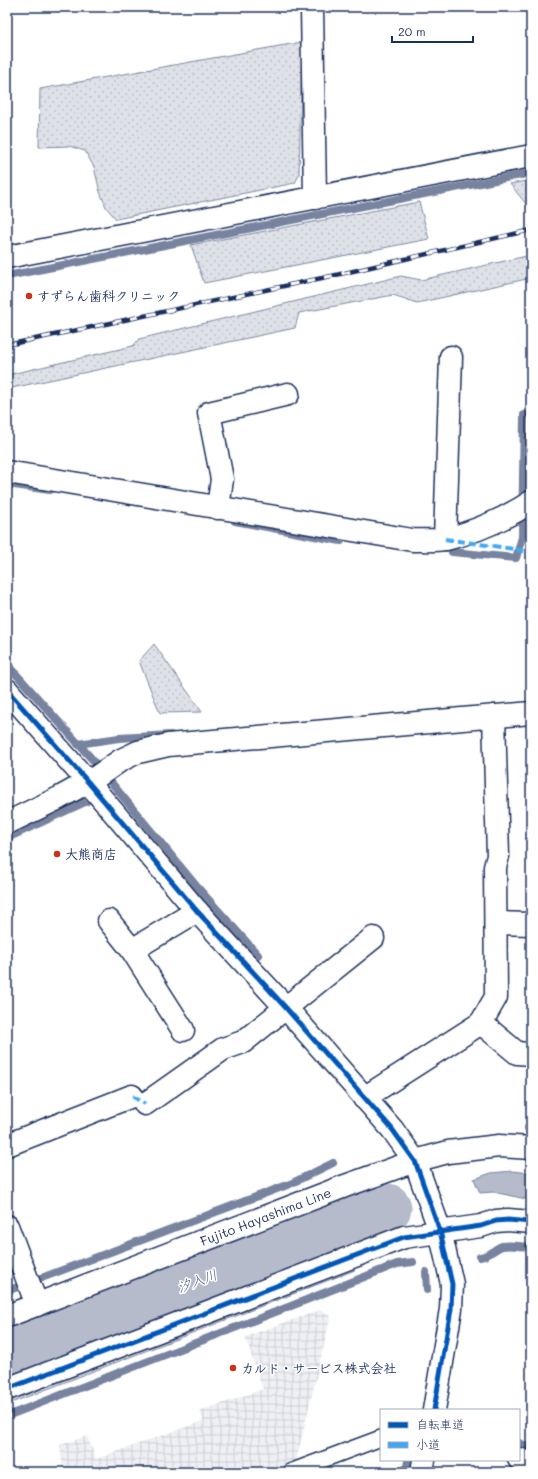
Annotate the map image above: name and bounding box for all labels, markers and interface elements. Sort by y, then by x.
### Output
scale bar [392,18,473,44]
text: 20 m [398,23,426,39]
place label: すずらん歯科クリニック [37,287,180,304]
marker: すずらん歯科クリニック [24,291,34,301]
place label: 大熊商店 [65,845,117,862]
marker: 大熊商店 [52,849,62,859]
street label: Fujito Hayashima Line [197,1183,333,1249]
water label: 汐入川 [174,1264,220,1297]
place label: カルド・サービス株式会社 [241,1359,396,1376]
marker: カルド・サービス株式会社 [228,1363,238,1373]
legend [380,1409,520,1461]
text: 自転車道 [416,1416,464,1432]
text: 小道 [416,1436,440,1452]

